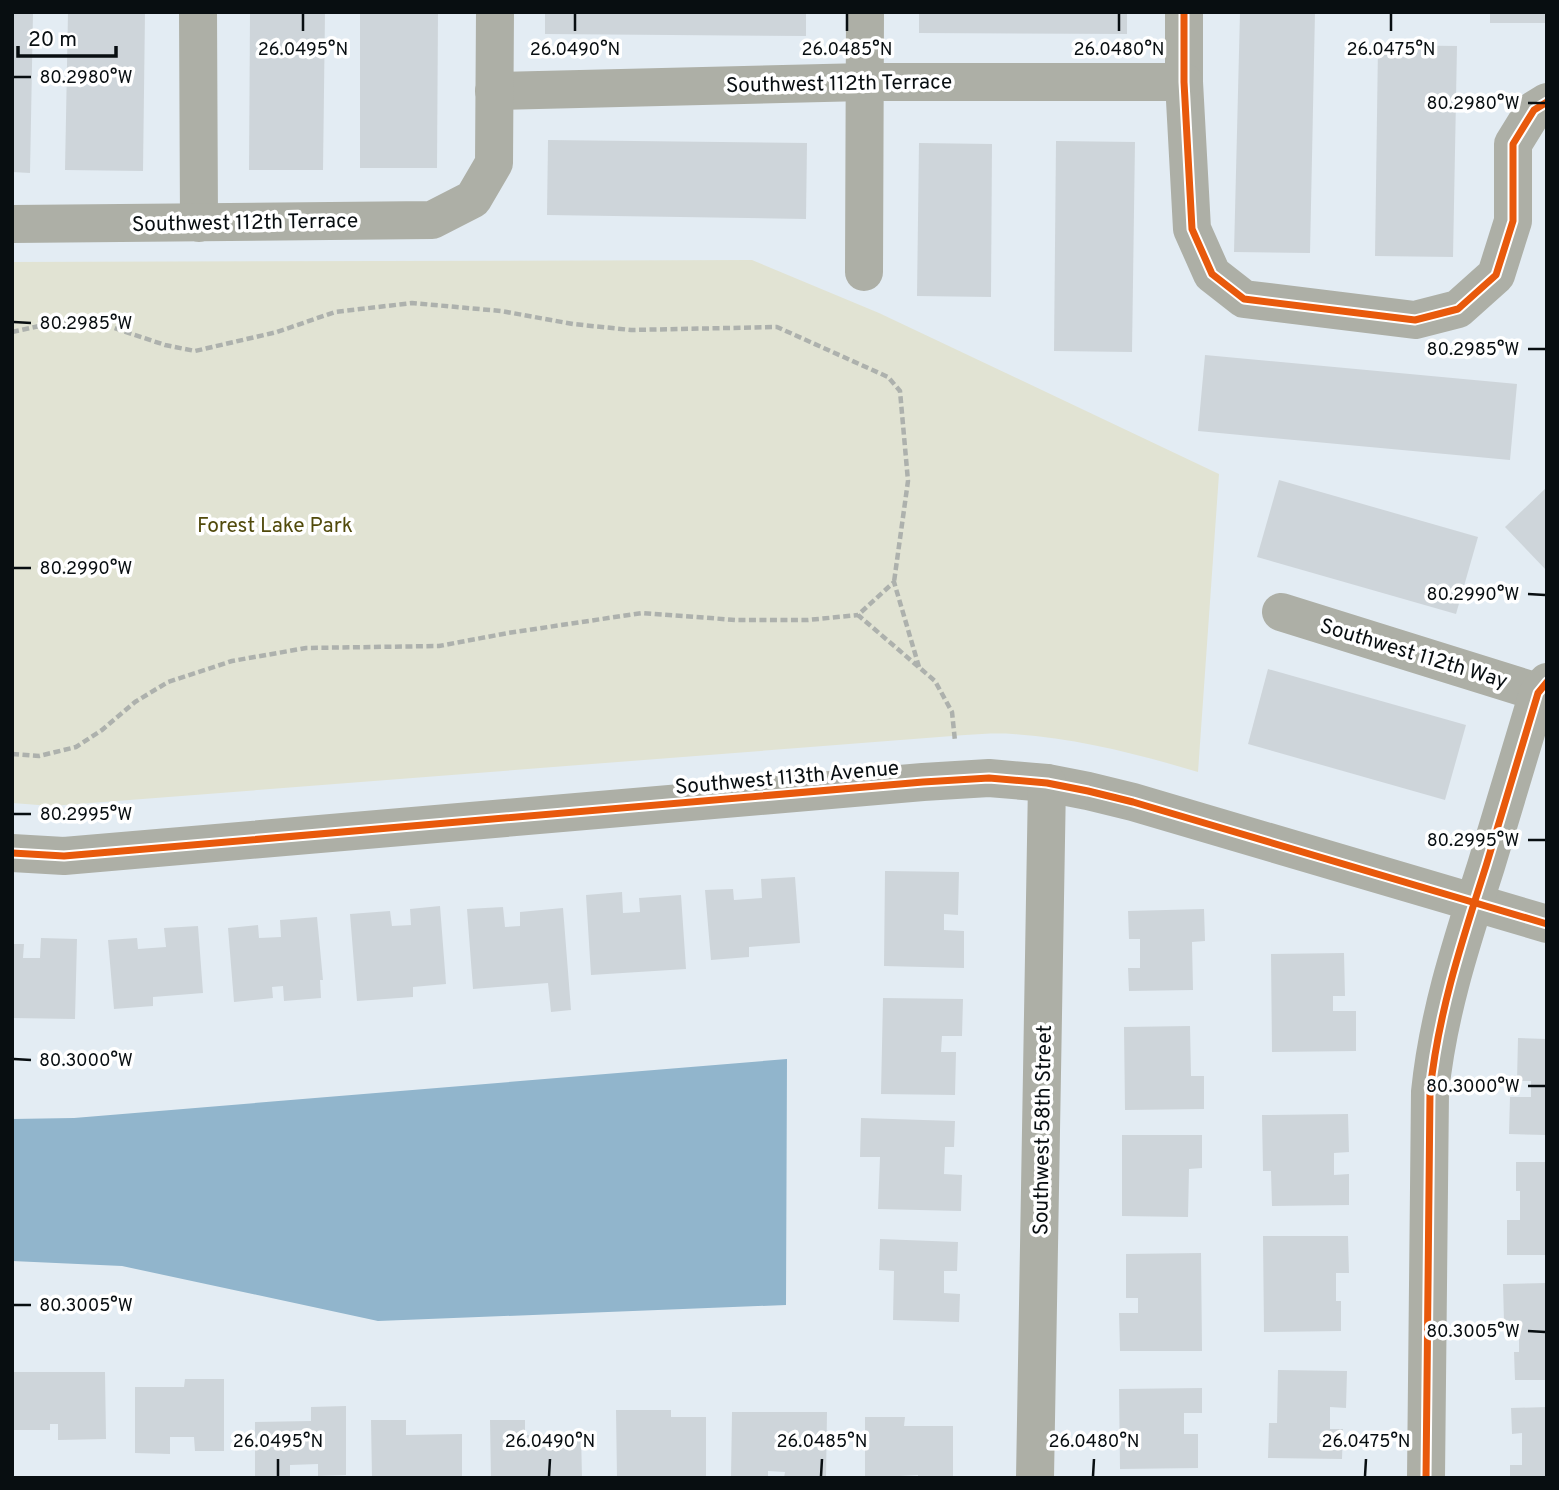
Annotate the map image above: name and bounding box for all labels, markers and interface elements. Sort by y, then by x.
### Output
scale bar [18,14,116,58]
text: 20 m [28,27,77,54]
text: 26.0495°N [258,39,348,62]
text: 26.0490°N [530,39,620,62]
text: 26.0485°N [802,39,892,62]
text: 26.0480°N [1073,39,1165,62]
text: 26.0475°N [1346,39,1436,62]
text: 80.2980°W [39,67,133,90]
street label: Southwest 112th Terrace [726,69,952,100]
text: 80.2980°W [1426,93,1520,116]
street label: Southwest 112th Terrace [132,208,358,239]
text: 80.2985°W [40,313,132,336]
text: 80.2985°W [1427,339,1519,362]
park label: Forest Lake Park [197,513,353,540]
text: 80.2990°W [40,558,132,581]
text: 80.2990°W [1427,584,1519,607]
street label: Southwest 112th Way [1316,613,1511,696]
street label: Southwest 113th Avenue [674,755,900,802]
text: 80.2995°W [40,804,132,827]
text: 80.2995°W [1427,830,1519,853]
street label: Southwest 58th Street [1028,1024,1059,1236]
text: 80.3000°W [39,1050,133,1073]
text: 80.3000°W [1426,1076,1520,1099]
text: 80.3005°W [39,1295,133,1318]
text: 80.3005°W [1426,1321,1520,1344]
text: 26.0495°N [233,1431,323,1454]
text: 26.0490°N [505,1431,595,1454]
text: 26.0485°N [777,1431,867,1454]
text: 26.0480°N [1048,1431,1140,1454]
text: 26.0475°N [1321,1431,1411,1454]

